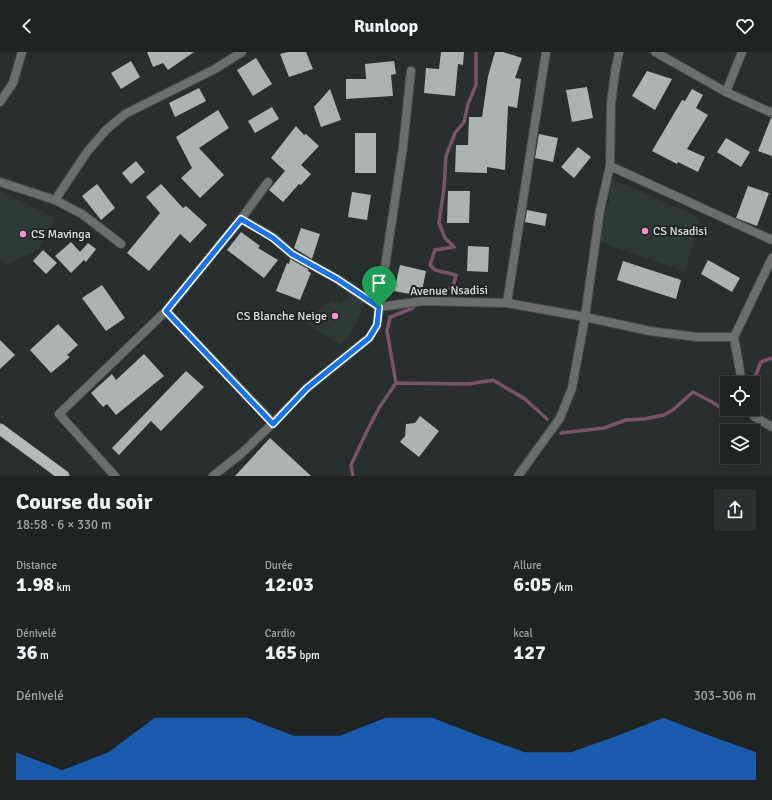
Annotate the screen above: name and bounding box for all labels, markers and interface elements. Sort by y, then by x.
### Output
icon: back [16,15,38,37]
text: Runloop [354,15,418,37]
icon: heart [734,15,756,37]
place label: CS Nsadisi [653,224,707,239]
marker: CS Nsadisi [640,226,650,236]
place label: CS Mavinga [31,227,91,242]
marker: CS Mavinga [18,229,28,239]
pin [362,266,396,307]
icon: arrive [368,272,390,294]
street label: Avenue Nsadisi [410,283,488,299]
place label: CS Blanche Neige [236,309,327,324]
marker: CS Blanche Neige [330,311,340,321]
map controls [720,376,760,464]
button: locate [720,376,760,416]
button: layers [720,424,760,464]
text: Course du soir [16,488,152,515]
button: share [714,489,756,531]
text: 18:58 · 6 × 330 m [16,517,111,533]
text: Distance [16,559,57,572]
text: Durée [265,559,293,572]
text: Allure [513,559,542,572]
text: 1.98 [16,572,54,597]
text: 12:03 [265,572,314,597]
text: 6:05 [513,572,552,597]
text: km [54,581,71,594]
text: /km [552,581,573,594]
text: Dénivelé [16,627,57,640]
text: Cardio [265,627,295,640]
text: kcal [513,627,533,640]
text: 36 [16,640,38,665]
text: 165 [265,640,297,665]
text: 127 [513,640,546,665]
text: m [38,649,49,662]
text: bpm [297,649,320,662]
text: Dénivelé [16,688,64,704]
text: 303–306 m [694,688,756,704]

